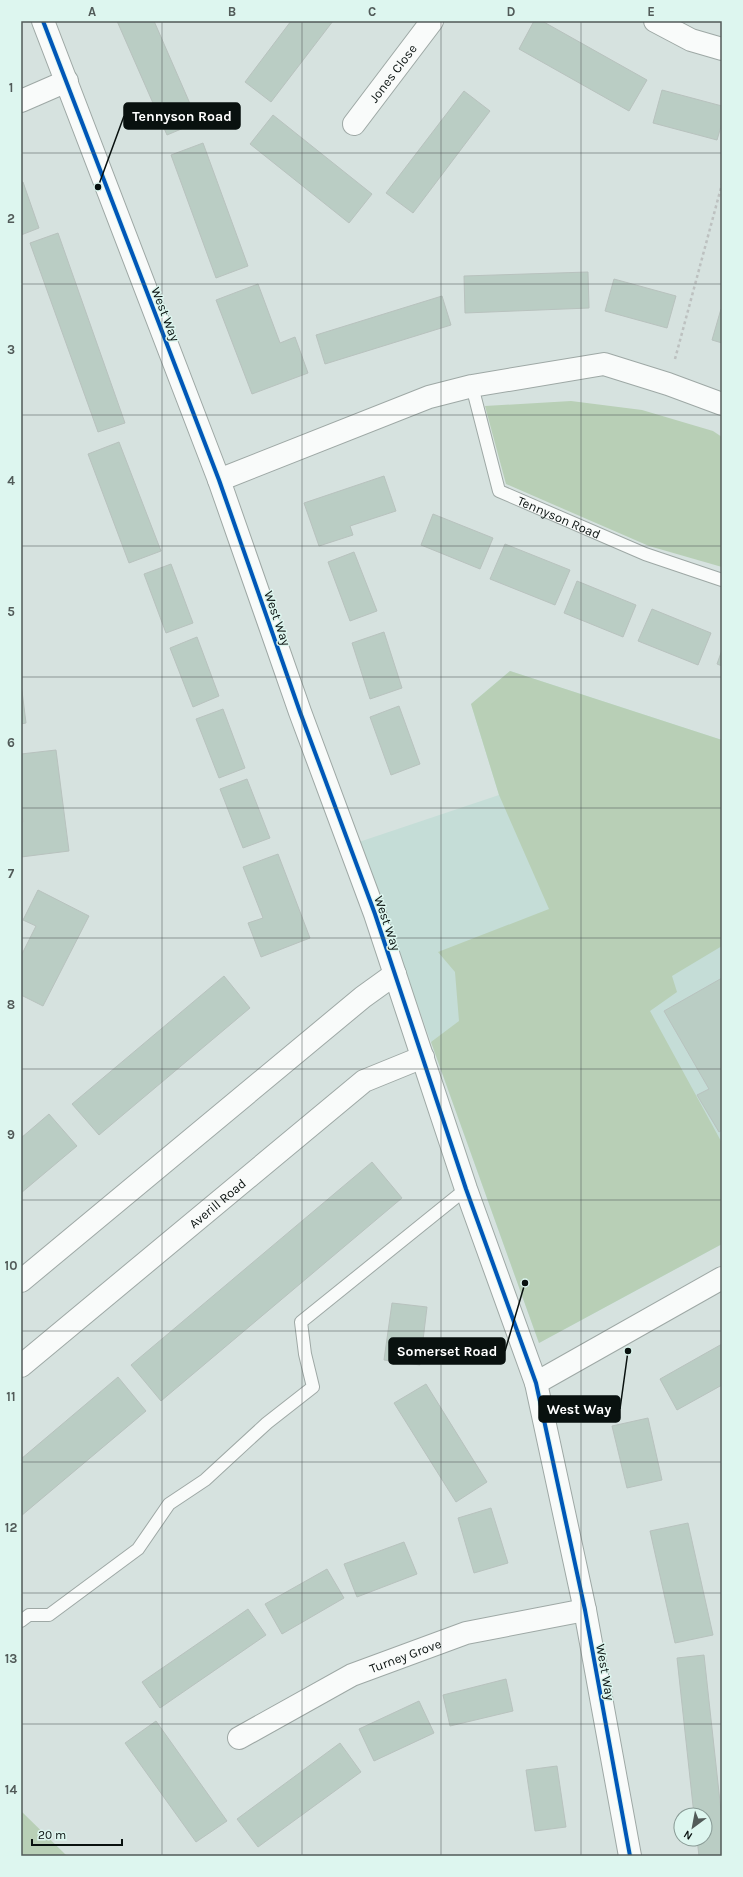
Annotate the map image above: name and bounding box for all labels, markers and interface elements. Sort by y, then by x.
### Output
text: A [88,4,96,19]
text: B [228,4,236,19]
text: C [368,4,376,19]
text: D [507,4,516,19]
text: E [647,4,655,19]
street label: Jones Close [366,41,420,105]
text: 1 [9,80,13,95]
callout: Tennyson Road [124,103,240,129]
text: Tennyson Road [132,108,232,125]
text: 2 [7,211,15,226]
street label: West Way [148,285,183,344]
text: 3 [7,342,15,357]
text: 4 [7,473,15,488]
street label: Tennyson Road [515,493,603,542]
street label: West Way [261,589,294,648]
text: 5 [7,604,15,619]
text: 6 [7,735,15,750]
text: 7 [8,866,15,881]
street label: West Way [371,894,404,953]
text: 8 [7,997,15,1012]
text: 9 [7,1127,15,1142]
street label: Averill Road [186,1175,249,1231]
text: 10 [5,1258,17,1273]
callout: Somerset Road [389,1338,505,1364]
text: Somerset Road [397,1343,497,1360]
text: 11 [6,1389,16,1404]
callout: West Way [539,1396,620,1422]
text: West Way [547,1401,611,1418]
text: 12 [5,1520,17,1535]
street label: Turney Grove [367,1636,444,1676]
street label: West Way [593,1643,618,1702]
text: 13 [5,1651,17,1666]
text: 14 [5,1782,17,1797]
north arrow [673,1807,713,1847]
scale bar [32,1821,122,1847]
text: N [681,1827,695,1843]
text: 20 m [38,1828,66,1842]

